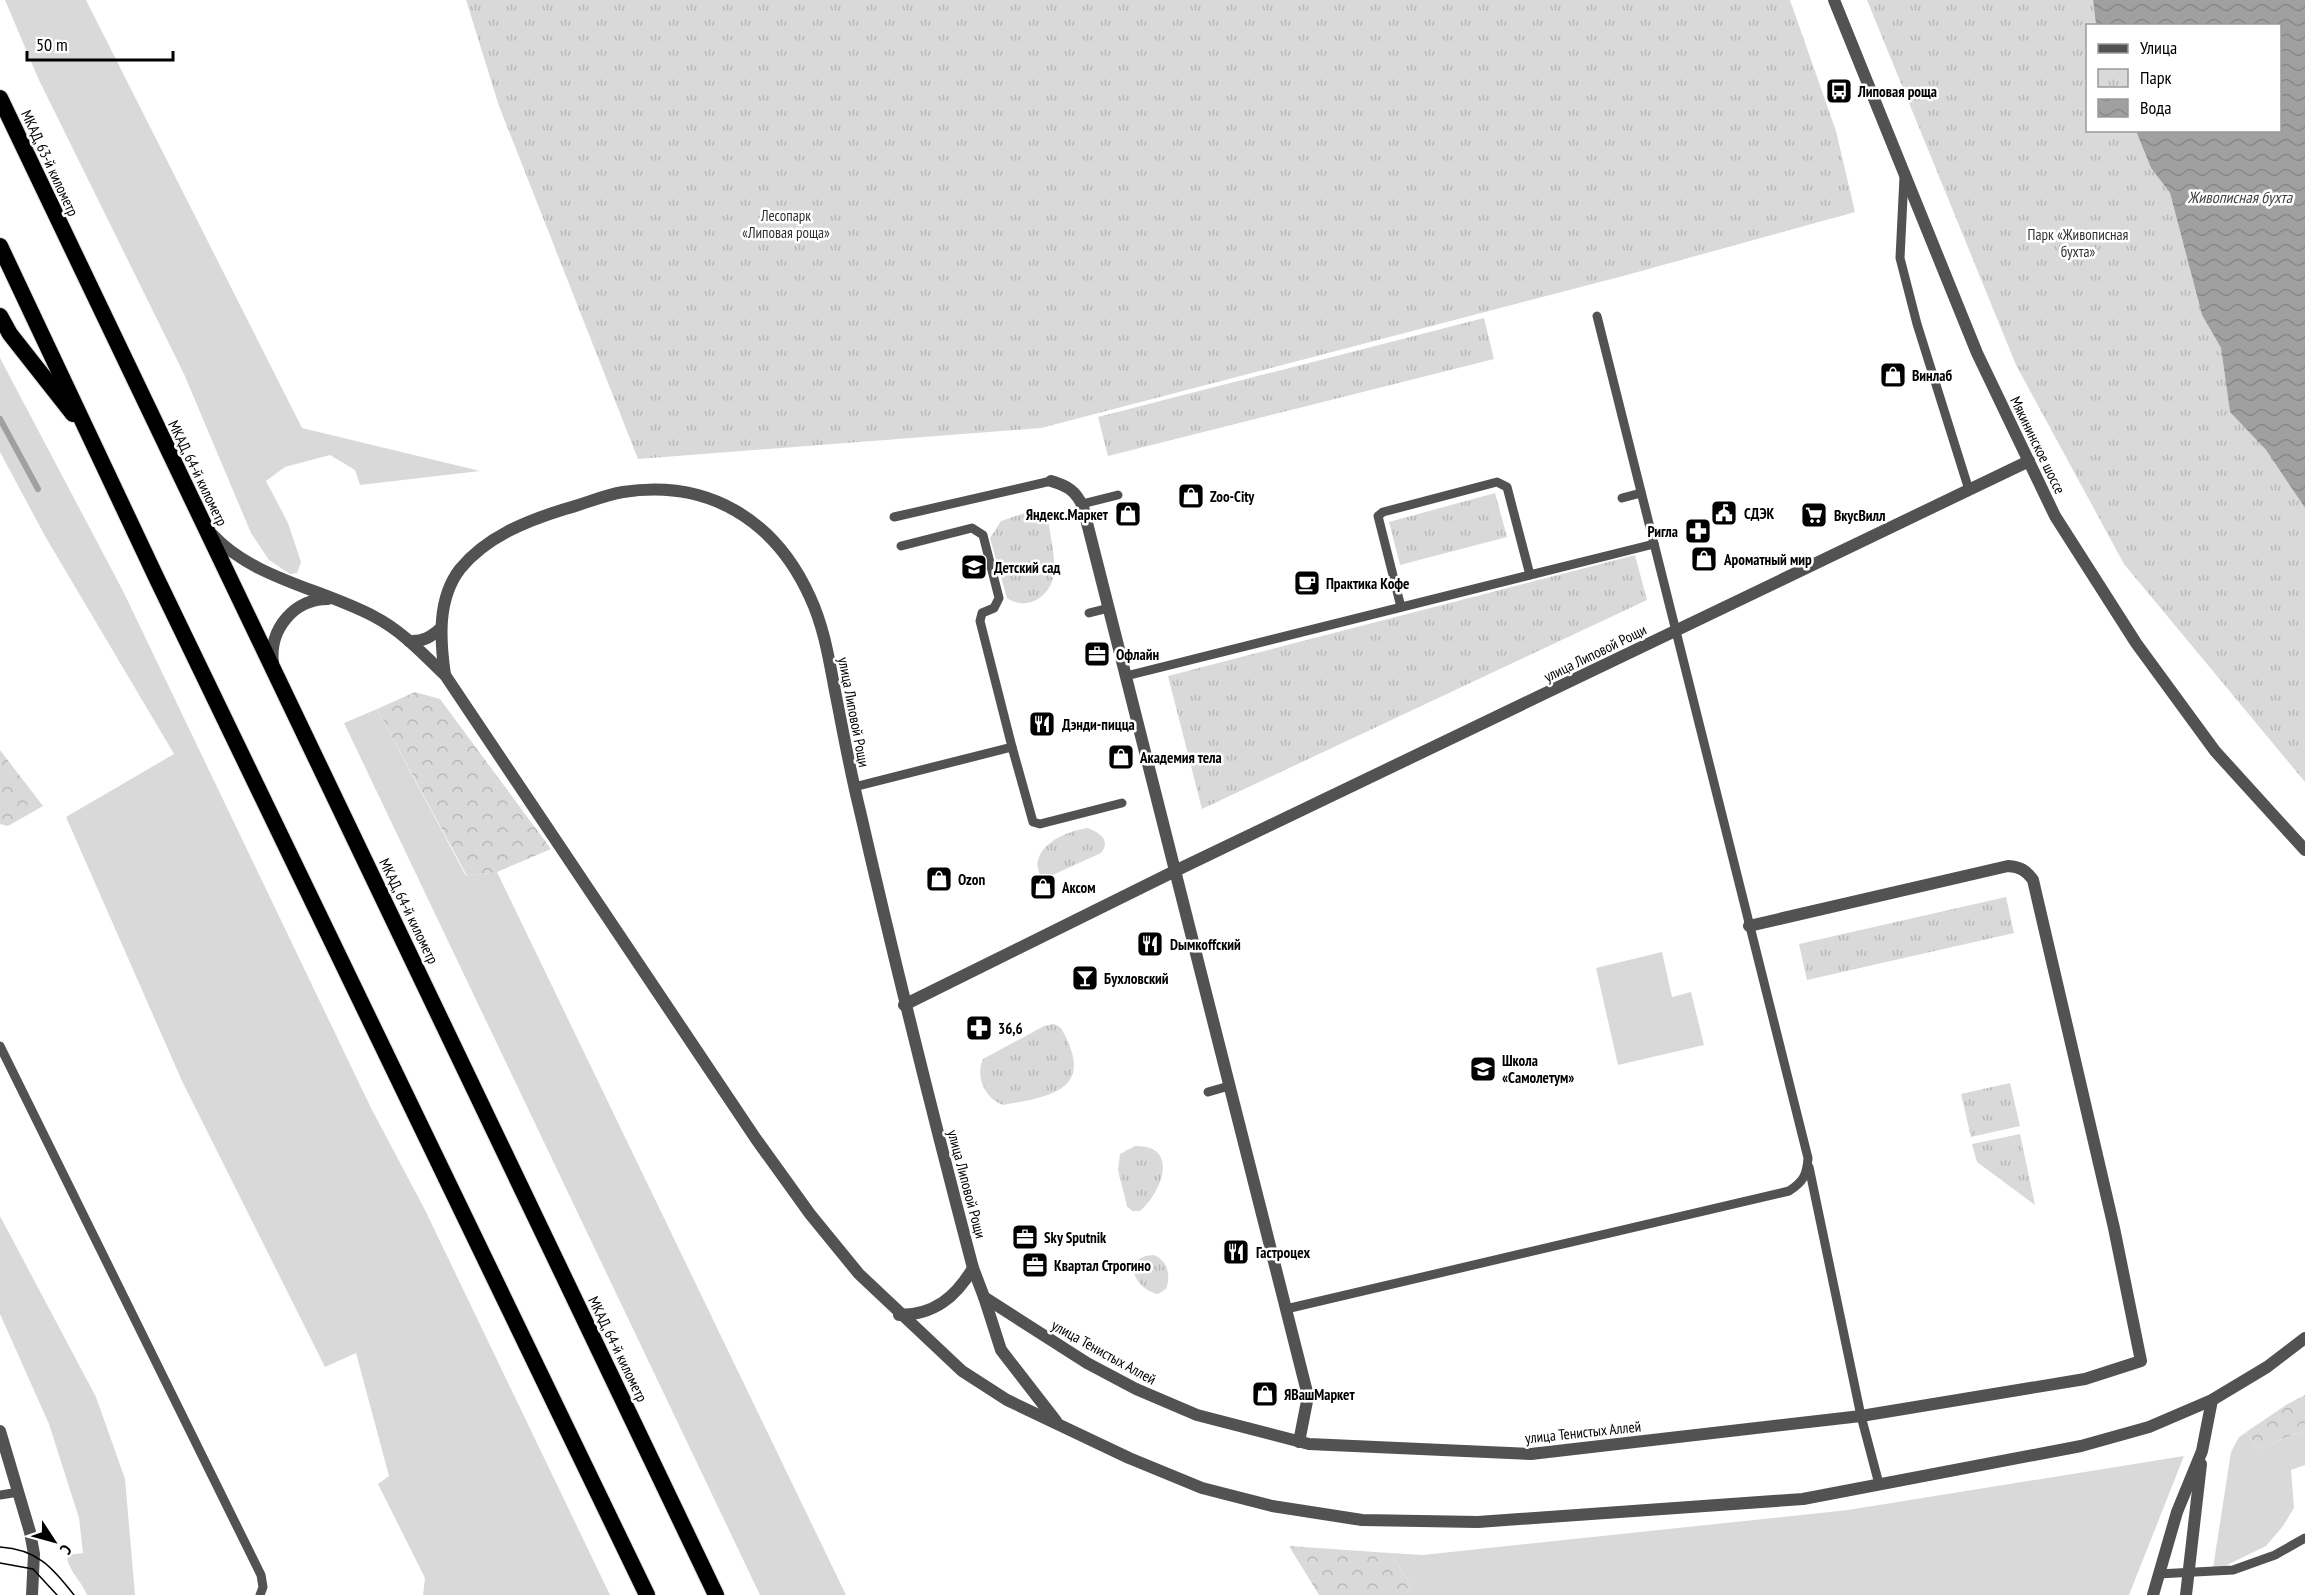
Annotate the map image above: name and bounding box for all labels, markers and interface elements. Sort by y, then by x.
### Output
scale bar [27,24,172,62]
legend [2086,24,2281,132]
text: 50 m [36,33,68,56]
text: Улица [2140,36,2177,59]
text: Парк [2140,66,2171,89]
bus stop icon: Липовая роща [1824,76,1854,106]
place label: Липовая роща [1857,82,1937,101]
text: Вода [2140,96,2171,119]
street label: МКАД, 63-й километр [17,107,83,219]
water label: Живописная бухта [2187,187,2294,207]
park label: Лесопарк «Липовая роща» [742,206,830,242]
park label: Парк «Живописная бухта» [2028,225,2129,261]
shop icon: Винлаб [1878,360,1908,390]
place label: Винлаб [1912,366,1952,385]
street label: Мякининское шоссе [2006,393,2070,497]
street label: МКАД, 64-й километр [164,417,232,529]
shop icon: Zoo-City [1176,481,1206,511]
place label: Zoo-City [1210,487,1255,506]
public building icon: СДЭК [1709,498,1739,528]
shop icon: Яндекс.Маркет [1113,499,1143,529]
supermarket icon: ВкусВилл [1799,500,1829,530]
place label: СДЭК [1744,504,1775,523]
place label: Яндекс.Маркет [1026,505,1109,524]
place label: ВкусВилл [1834,506,1886,525]
pharmacy icon: Ригла [1683,516,1713,546]
place label: Ригла [1647,522,1678,541]
shop icon: Ароматный мир [1689,544,1719,574]
place label: Ароматный мир [1723,550,1812,569]
school or university icon: Детский сад [959,552,989,582]
place label: Детский сад [994,558,1061,577]
cafe icon: Практика Кофе [1292,568,1322,598]
place label: Практика Кофе [1326,574,1410,593]
street label: улица Липовой Рощи [1541,620,1649,686]
office icon: Офлайн [1082,639,1112,669]
place label: Офлайн [1116,645,1160,664]
street label: улица Липовой Рощи [834,655,874,769]
restaurant icon: Дэнди-пицца [1027,709,1057,739]
place label: Дэнди-пицца [1062,715,1135,734]
shop icon: Академия тела [1106,742,1136,772]
place label: Академия тела [1139,748,1222,767]
street label: МКАД, 64-й километр [375,855,443,967]
shop icon: Ozon [924,864,954,894]
place label: Ozon [958,870,985,889]
shop icon: Аксом [1028,872,1058,902]
place label: Аксом [1061,878,1096,897]
restaurant icon: Dымкoffский [1135,929,1165,959]
place label: Dымкoffский [1170,935,1241,954]
bar icon: Бухловский [1070,963,1100,993]
place label: Бухловский [1104,969,1169,988]
pharmacy icon: 36,6 [964,1013,994,1043]
place label: 36,6 [998,1019,1023,1038]
place label: Школа «Самолетум» [1502,1051,1574,1087]
school or university icon: Школа «Самолетум» [1468,1054,1498,1084]
street label: улица Липовой Рощи [943,1128,991,1240]
office icon: Sky Sputnik [1010,1222,1040,1252]
place label: Sky Sputnik [1044,1228,1107,1247]
restaurant icon: Гастроцех [1221,1237,1251,1267]
place label: Гастроцех [1256,1243,1310,1262]
office icon: Квартал Строгино [1020,1250,1050,1280]
place label: Квартал Строгино [1054,1256,1151,1275]
street label: МКАД, 64-й километр [584,1293,652,1405]
street label: улица Тенистых Аллей [1048,1315,1160,1389]
shop icon: ЯВашМаркет [1250,1379,1280,1409]
place label: ЯВашМаркет [1284,1385,1355,1404]
street label: улица Тенистых Аллей [1524,1416,1642,1448]
north arrow [24,1511,84,1571]
text: С [55,1541,76,1559]

